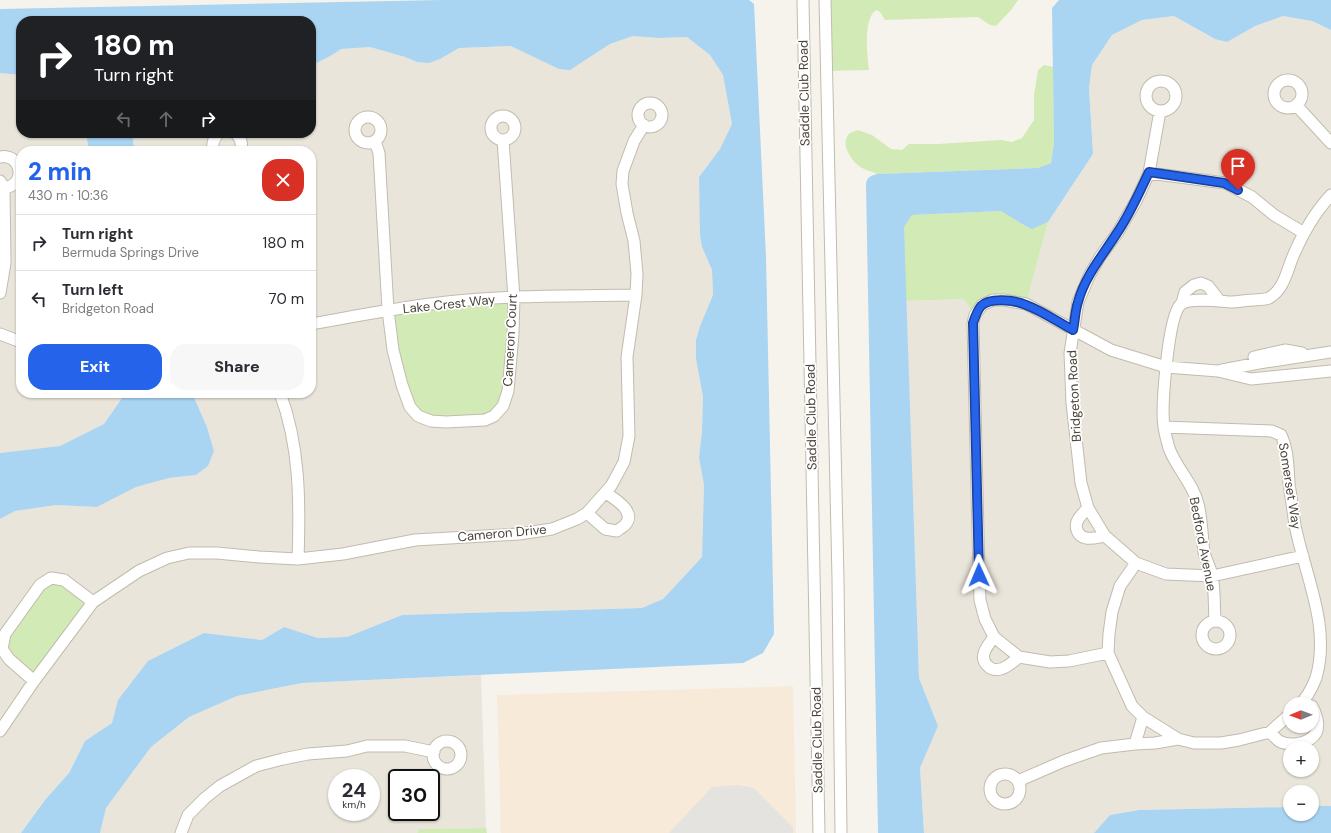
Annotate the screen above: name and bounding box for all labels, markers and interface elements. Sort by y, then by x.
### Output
text: 180 m [94,27,175,64]
icon: right [28,32,80,84]
street label: Saddle Club Road [795,40,813,146]
text: Turn right [94,63,174,87]
icon: left [113,108,135,130]
icon: ahead [155,108,177,130]
icon: right [197,108,219,130]
pin [1221,149,1255,190]
icon: arrive [1227,155,1249,177]
text: 2 min [28,156,92,187]
button: close [262,159,304,201]
text: 430 m · 10:36 [28,187,108,204]
text: Turn right [62,224,133,244]
icon: right [28,232,50,254]
text: 180 m [263,233,304,253]
text: Bermuda Springs Drive [62,244,199,261]
text: Turn left [62,280,123,300]
icon: left [28,288,50,310]
text: 70 m [269,289,304,309]
street label: Lake Crest Way [402,291,496,317]
street label: Cameron Court [499,293,521,387]
text: Bridgeton Road [62,300,154,317]
button: Exit [28,344,162,390]
button: Share [170,344,304,390]
street label: Bridgeton Road [1063,350,1085,442]
street label: Saddle Club Road [802,364,820,470]
street label: Somerset Way [1275,442,1305,530]
street label: Bedford Avenue [1186,495,1220,593]
street label: Cameron Drive [457,521,547,545]
position arrow [958,554,1000,596]
street label: Saddle Club Road [808,687,826,793]
north arrow [1283,697,1319,733]
map controls [1283,697,1319,821]
button: + [1283,741,1319,777]
speed limit sign: 30 [388,769,440,821]
text: 24 [342,777,366,803]
button: − [1283,785,1319,821]
text: km/h [342,798,366,811]

